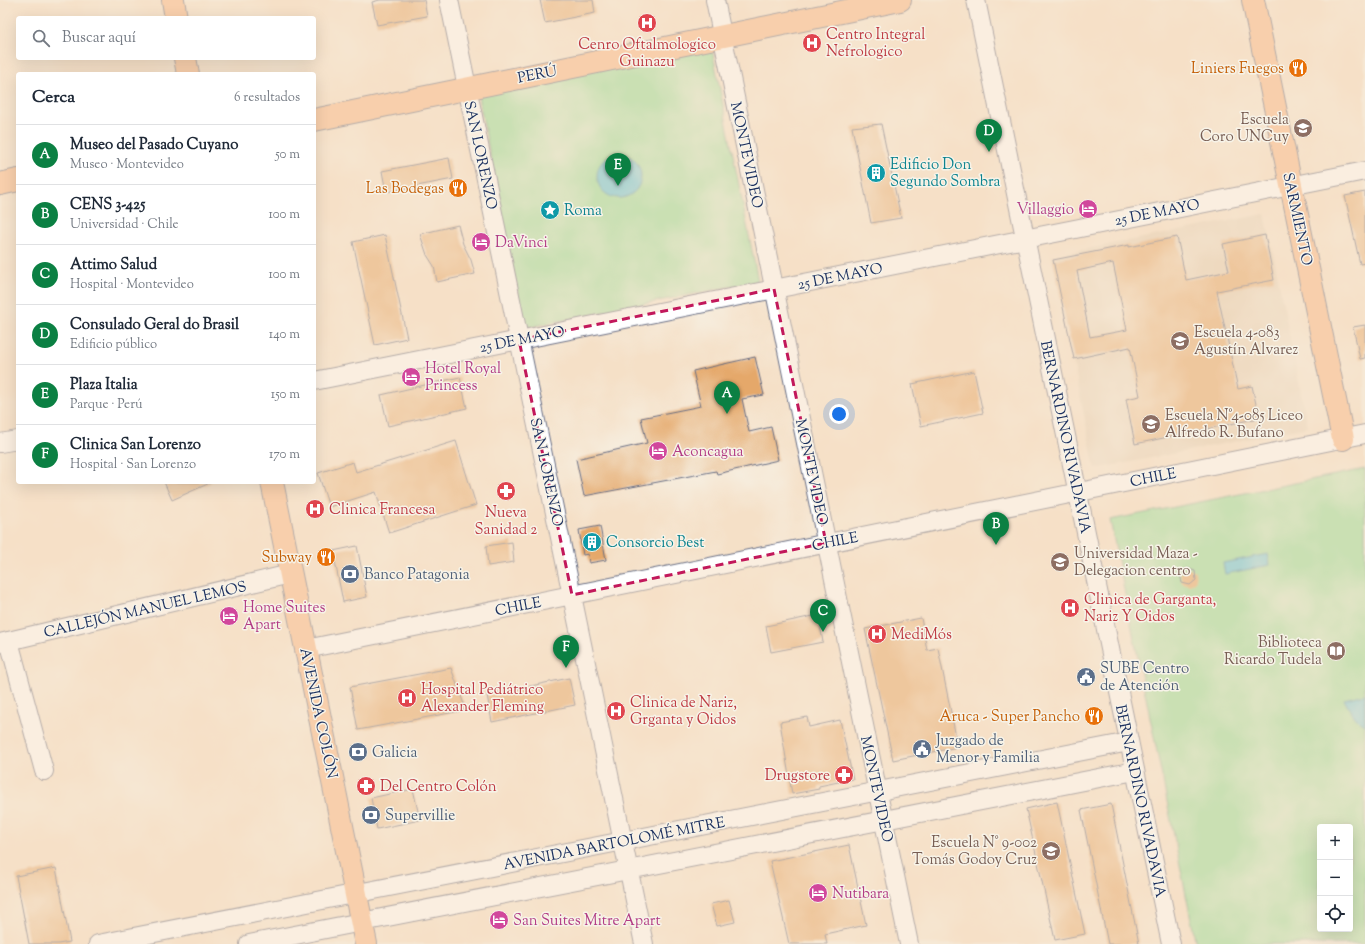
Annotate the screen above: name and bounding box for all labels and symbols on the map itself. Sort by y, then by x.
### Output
hospital icon: Cenro Oftalmologico Guinazu [636,12,658,34]
place label: Centro Integral Nefrologico [826,25,925,63]
hospital icon: Centro Integral Nefrologico [801,32,823,54]
place label: Cenro Oftalmologico Guinazu [578,35,716,73]
restaurant icon: Liniers Fuegos [1287,57,1309,79]
street label: PERÚ [515,59,559,90]
place label: Liniers Fuegos [1191,59,1284,80]
street label: SAN LORENZO [458,99,501,212]
street label: MONTEVIDEO [724,100,767,211]
place label: Escuela Coro UNCuy [1200,110,1290,148]
school or university icon: Escuela Coro UNCuy [1292,117,1314,139]
pin: D [976,119,1002,152]
pin: E [605,153,631,186]
place label: Edificio Don Segundo Sombra [890,155,1001,193]
building icon: Edificio Don Segundo Sombra [865,162,887,184]
street label: SARMIENTO [1276,171,1317,268]
restaurant icon: Las Bodegas [447,177,469,199]
place label: Las Bodegas [366,179,444,200]
street label: 25 DE MAYO [1113,195,1202,232]
hotel icon: Villaggio [1077,198,1099,220]
place icon: Roma [539,199,561,221]
place label: Villaggio [1016,200,1074,221]
place label: Roma [564,201,602,222]
hotel icon: DaVinci [470,231,492,253]
place label: DaVinci [495,233,548,254]
street label: 25 DE MAYO [796,259,885,296]
street label: 25 DE MAYO [478,322,567,359]
place label: Escuela 4-083 Agustín Alvarez [1194,323,1299,361]
school or university icon: Escuela 4-083 Agustín Alvarez [1169,330,1191,352]
street label: BERNARDINO RIVADAVIA [1034,339,1095,536]
place label: Hotel Royal Princess [425,359,501,397]
hotel icon: Hotel Royal Princess [400,366,422,388]
pin: A [714,381,740,414]
your location [829,404,849,424]
place label: Escuela N°4-085 Liceo Alfredo R. Bufano [1165,406,1303,444]
school or university icon: Escuela N°4-085 Liceo Alfredo R. Bufano [1140,413,1162,435]
street label: SAN LORENZO [524,416,567,529]
street label: MONTEVIDEO [789,417,832,528]
hotel icon: Aconcagua [647,440,669,462]
place label: Aconcagua [672,442,744,463]
street label: CHILE [1128,464,1178,493]
pharmacy icon: Nueva Sanidad 2 [495,480,517,502]
hospital icon: Clinica Francesa [304,498,326,520]
place label: Clinica Francesa [329,500,435,521]
place label: Nueva Sanidad 2 [475,503,537,541]
pin: B [983,512,1009,545]
street label: CHILE [810,528,860,557]
building icon: Consorcio Best [581,531,603,553]
place label: Consorcio Best [606,533,704,554]
place label: Universidad Maza - Delegacion centro [1074,544,1198,582]
restaurant icon: Subway [315,546,337,568]
place label: Subway [261,548,313,569]
school or university icon: Universidad Maza - Delegacion centro [1049,551,1071,573]
bank icon: Banco Patagonia [339,563,361,585]
place label: Banco Patagonia [364,565,470,586]
street label: CALLEJÓN MANUEL LEMOS [41,575,249,644]
place label: Clinica de Garganta, Nariz Y Oidos [1084,590,1216,628]
street label: CHILE [493,593,543,622]
hospital icon: Clinica de Garganta, Nariz Y Oidos [1059,597,1081,619]
place label: Home Suites Apart [243,598,325,636]
pin: C [810,599,836,632]
hotel icon: Home Suites Apart [218,605,240,627]
hospital icon: MediMós [866,623,888,645]
place label: MediMós [891,625,952,646]
place label: Biblioteca Ricardo Tudela [1224,633,1322,671]
pin: F [553,635,579,668]
library icon: Biblioteca Ricardo Tudela [1325,640,1347,662]
street label: AVENIDA COLÓN [293,646,344,781]
place label: SUBE Centro de Atención [1100,659,1189,697]
public building icon: SUBE Centro de Atención [1075,666,1097,688]
place label: Hospital Pediátrico Alexander Fleming [421,680,544,718]
hospital icon: Hospital Pediátrico Alexander Fleming [396,687,418,709]
place label: Clinica de Nariz, Grganta y Oidos [630,693,737,731]
hospital icon: Clinica de Nariz, Grganta y Oidos [605,700,627,722]
street label: BERNARDINO RIVADAVIA [1109,703,1170,900]
restaurant icon: Aruca - Super Pancho [1083,705,1105,727]
place label: Aruca - Super Pancho [940,707,1080,728]
place label: Juzgado de Menor y Familia [935,731,1040,769]
street label: MONTEVIDEO [854,734,897,845]
public building icon: Juzgado de Menor y Familia [911,738,933,760]
bank icon: Galicia [347,741,369,763]
place label: Galicia [372,743,418,764]
pharmacy icon: Drugstore [833,764,855,786]
place label: Drugstore [765,766,830,787]
pharmacy icon: Del Centro Colón [355,775,377,797]
place label: Del Centro Colón [380,777,497,798]
bank icon: Supervillie [360,804,382,826]
place label: Supervillie [385,806,455,827]
street label: AVENIDA BARTOLOMÉ MITRE [501,812,727,876]
place label: Escuela N° 9-002 Tomás Godoy Cruz [912,833,1037,871]
school or university icon: Escuela N° 9-002 Tomás Godoy Cruz [1040,840,1062,862]
hotel icon: Nutibara [807,882,829,904]
place label: Nutibara [832,884,889,905]
hotel icon: San Suites Mitre Apart [488,909,510,931]
place label: San Suites Mitre Apart [513,911,661,932]

